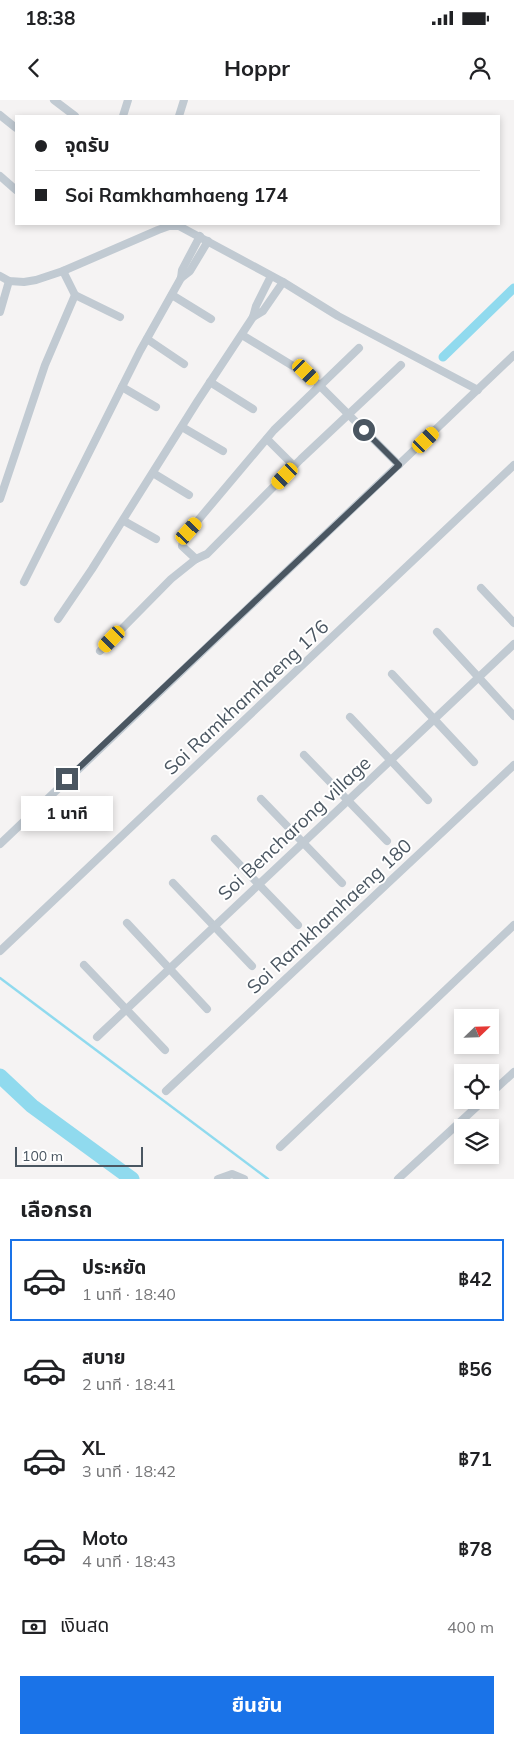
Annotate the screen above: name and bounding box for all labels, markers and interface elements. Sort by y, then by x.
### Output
text: 18:38 [25,6,75,30]
icon: back [20,54,48,82]
text: Hoppr [224,54,290,82]
icon: person [466,54,494,82]
text: จุดรับ [65,133,110,157]
text: Soi Ramkhamhaeng 174 [65,183,288,207]
car [289,356,322,388]
route start [353,419,375,441]
car [409,424,442,456]
car [269,460,300,492]
car [173,515,204,547]
street label: Soi Ramkhamhaeng 176 [158,614,334,780]
car [96,623,127,655]
street label: Soi Bencharong village [212,751,376,905]
route end [56,768,78,790]
callout: 1 นาที [21,796,113,832]
text: 1 นาที [46,803,88,823]
street label: Soi Ramkhamhaeng 180 [241,833,417,999]
north arrow [454,1009,499,1054]
map controls [454,1009,499,1164]
button: locate [454,1064,499,1109]
button: layers [454,1119,499,1164]
scale bar [15,1144,142,1167]
text: 100 m [22,1147,63,1165]
text: เลือกรถ [20,1195,93,1223]
text: ประหยัด [82,1255,146,1279]
icon: car [22,1258,67,1303]
text: ฿42 [458,1267,492,1291]
text: 1 นาที · 18:40 [82,1284,176,1304]
text: สบาย [82,1345,126,1369]
icon: car [22,1348,67,1393]
text: ฿56 [458,1357,492,1381]
text: 2 นาที · 18:41 [82,1374,176,1394]
text: XL [82,1436,105,1460]
icon: car [22,1438,67,1483]
text: ฿71 [458,1447,492,1471]
text: 3 นาที · 18:42 [82,1461,176,1481]
text: Moto [82,1526,128,1550]
icon: car [22,1528,67,1573]
text: ฿78 [458,1537,492,1561]
text: 4 นาที · 18:43 [82,1551,176,1571]
icon: cash [20,1613,48,1641]
text: เงินสด [60,1613,109,1637]
text: 400 m [447,1617,494,1637]
button: ยืนยัน [20,1676,494,1734]

